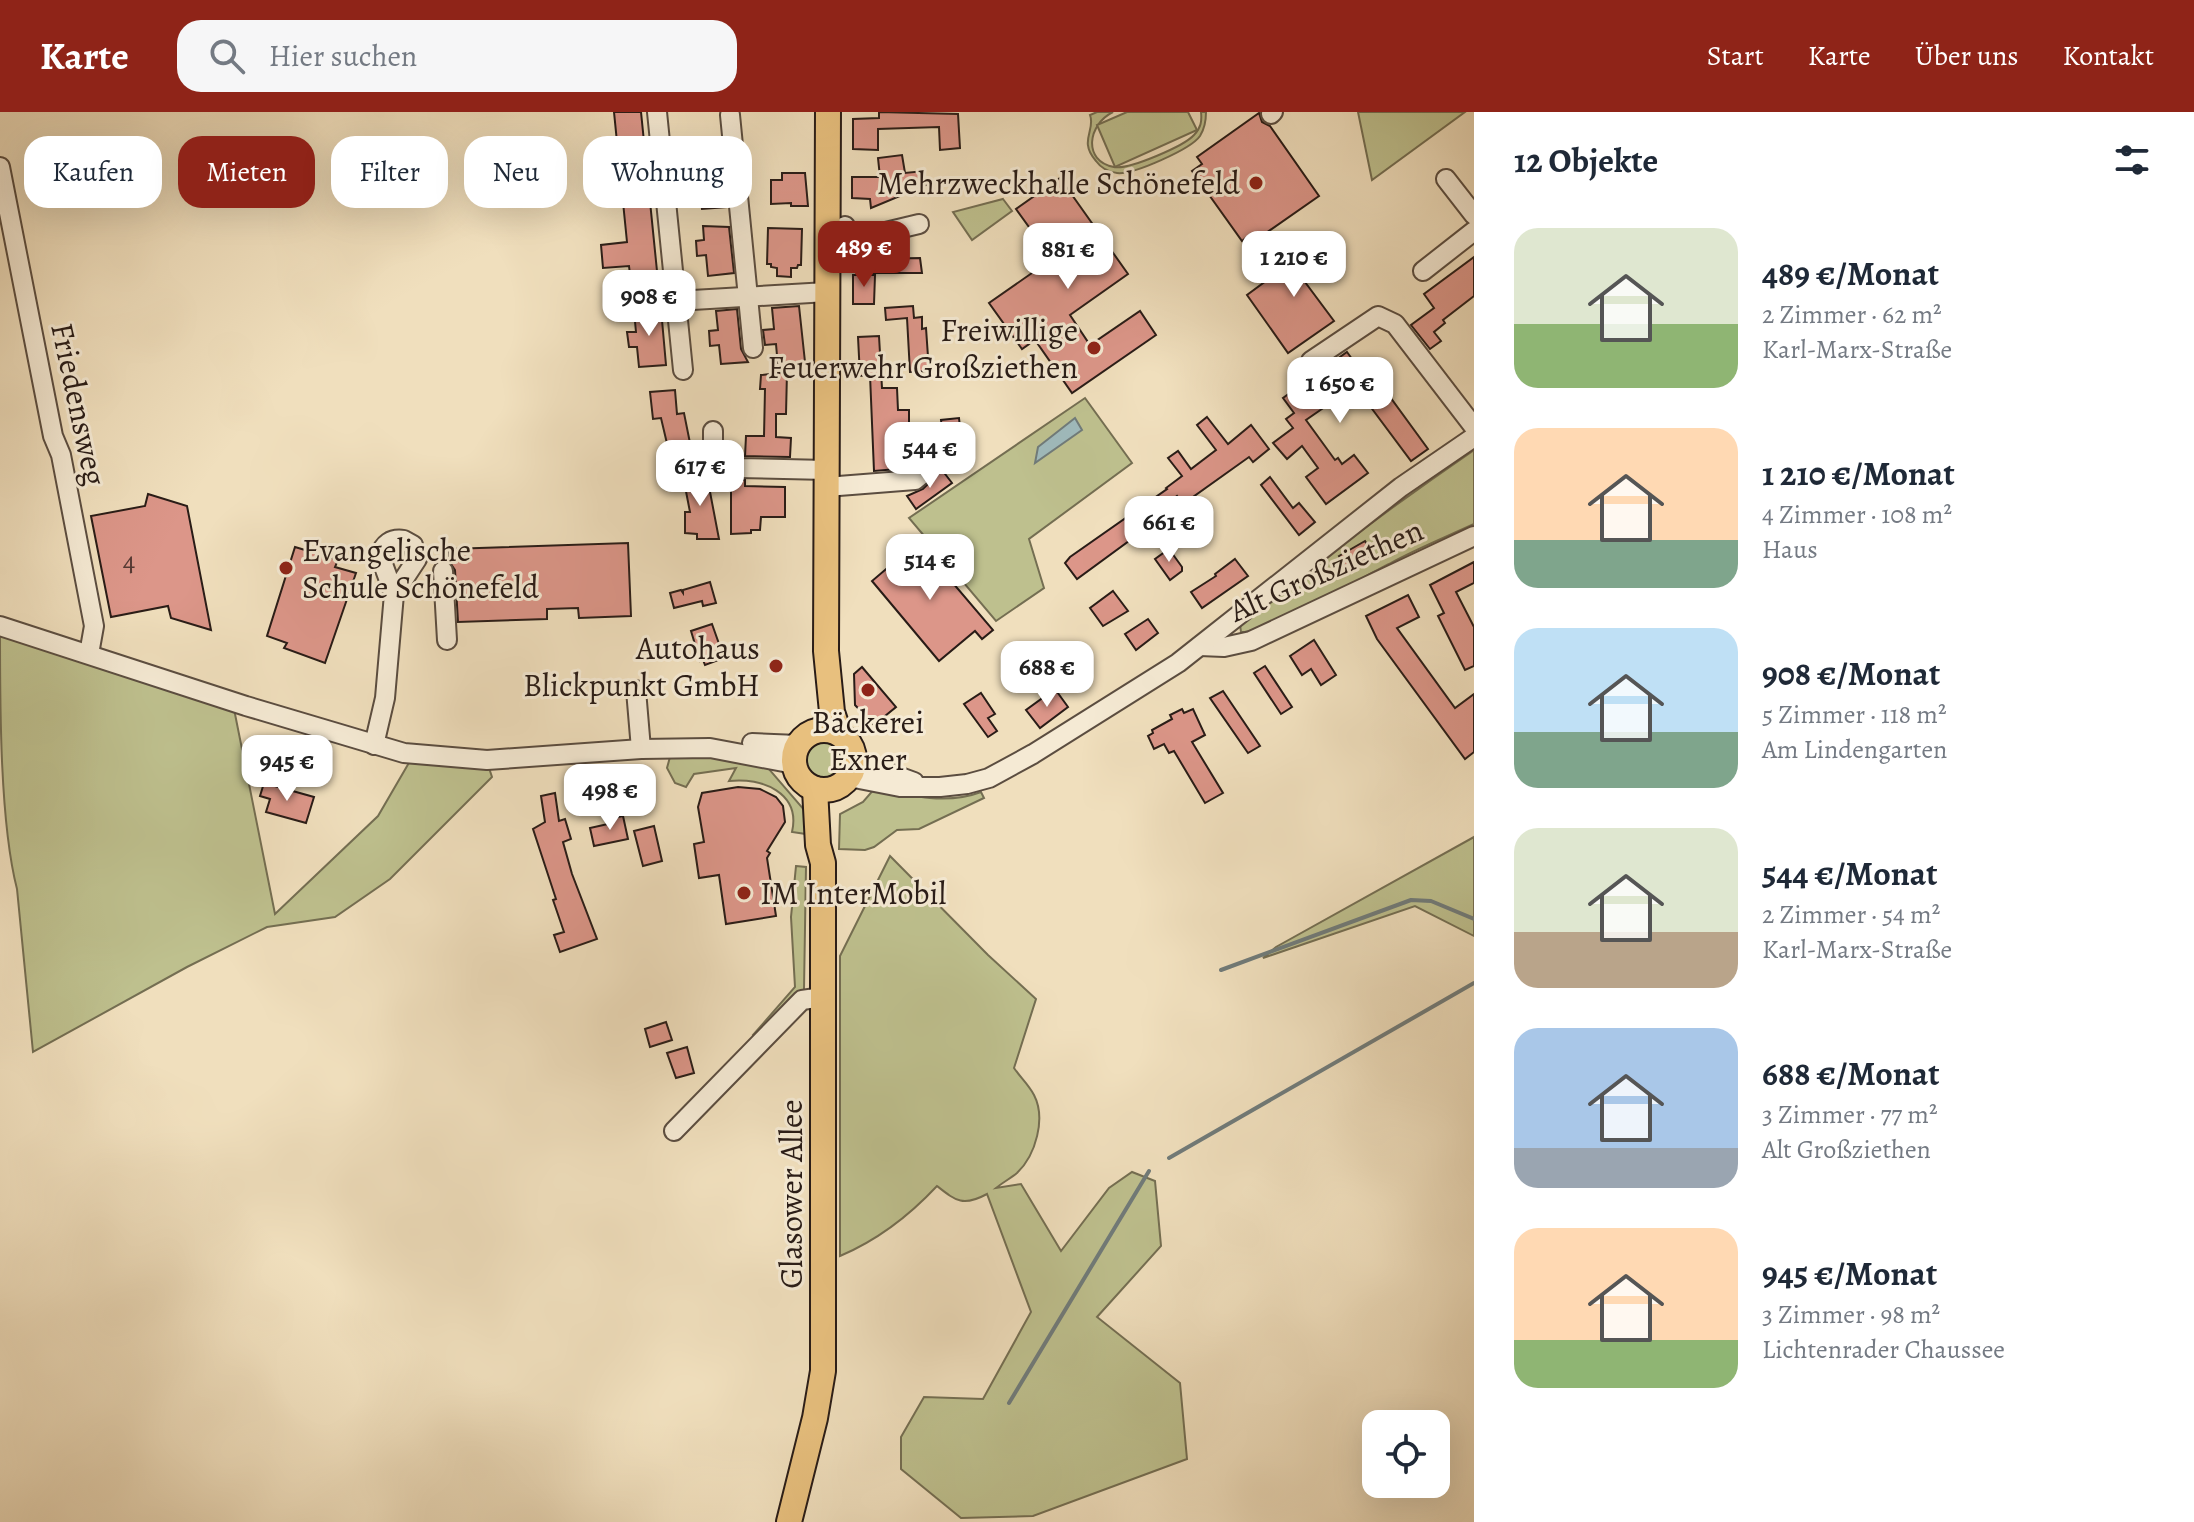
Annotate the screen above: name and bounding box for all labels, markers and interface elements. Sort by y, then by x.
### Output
search box [177,20,737,92]
text: Karte [40,30,129,82]
icon: search [205,34,249,78]
text: Hier suchen [269,36,417,76]
text: Start [1707,37,1764,75]
text: Karte [1808,37,1871,75]
text: Über uns [1915,37,2019,75]
text: Kontakt [2063,37,2154,75]
chip: Kaufen [24,136,162,208]
chip: Mieten [178,136,315,208]
chip: Filter [331,136,448,208]
chip: Neu [464,136,567,208]
chip: Wohnung [583,136,752,208]
text: 12 Objekte [1514,137,1658,184]
icon: filters [2110,138,2154,182]
place label: Mehrzweckhalle Schönefeld [877,161,1241,205]
marker: Mehrzweckhalle Schönefeld [1247,174,1265,192]
pin: 489 € [808,221,920,289]
pin: 881 € [1012,223,1124,291]
text: 489 € [836,229,892,264]
text: 881 € [1041,231,1095,266]
pin: 1 210 € [1220,231,1368,299]
text: 1 210 € [1260,239,1328,274]
text: 489 €/Monat [1762,250,1939,297]
icon: home [1578,260,1674,356]
pin: 908 € [593,270,705,338]
text: 908 € [620,278,678,313]
text: 2 Zimmer · 62 m² [1762,297,1942,332]
place label: Freiwillige Feuerwehr Großziethen [767,308,1078,389]
street label: Friedensweg [40,319,118,489]
text: Karl-Marx-Straße [1762,332,1952,367]
marker: Freiwillige Feuerwehr Großziethen [1085,339,1103,357]
pin: 1 650 € [1266,357,1414,425]
text: 1 650 € [1305,365,1375,400]
pin: 544 € [874,422,986,490]
text: 544 € [903,430,958,465]
pin: 617 € [644,440,756,508]
text: 617 € [674,448,726,483]
text: 1 210 €/Monat [1762,450,1955,497]
icon: home [1578,460,1674,556]
pin: 661 € [1113,496,1225,564]
text: 4 Zimmer · 108 m² [1762,497,1952,532]
text: 661 € [1142,504,1196,539]
street label: Alt Großziethen [1221,508,1430,633]
place label: Evangelische Schule Schönefeld [302,528,540,609]
text: Haus [1762,532,1818,567]
pin: 514 € [874,534,986,602]
house number: 4 [123,542,135,580]
text: 514 € [904,542,956,577]
marker: Evangelische Schule Schönefeld [277,559,295,577]
place label: Autohaus Blickpunkt GmbH [523,626,760,707]
pin: 688 € [991,641,1103,709]
text: 688 € [1019,649,1075,684]
text: 908 €/Monat [1762,650,1940,697]
marker: Autohaus Blickpunkt GmbH [767,657,785,675]
icon: home [1578,660,1674,756]
marker: Bäckerei Exner [859,681,877,699]
text: 5 Zimmer · 118 m² [1762,697,1946,732]
place label: Bäckerei Exner [812,700,924,781]
text: Am Lindengarten [1762,732,1947,767]
pin: 945 € [231,735,343,803]
text: 945 € [260,743,314,778]
pin: 498 € [554,764,666,832]
text: 498 € [582,772,638,807]
text: 544 €/Monat [1762,850,1938,897]
icon: home [1578,860,1674,956]
place label: IM InterMobil [760,871,947,915]
marker: IM InterMobil [735,884,753,902]
text: 2 Zimmer · 54 m² [1762,897,1940,932]
text: Karl-Marx-Straße [1762,932,1952,967]
text: 688 €/Monat [1762,1050,1940,1097]
icon: home [1578,1060,1674,1156]
text: 3 Zimmer · 77 m² [1762,1097,1938,1132]
street label: Glasower Allee [769,1099,813,1289]
text: Alt Großziethen [1762,1132,1931,1167]
text: 945 €/Monat [1762,1250,1937,1297]
icon: home [1578,1260,1674,1356]
text: 3 Zimmer · 98 m² [1762,1297,1940,1332]
text: Lichtenrader Chaussee [1762,1332,2005,1367]
map controls [1362,1410,1450,1498]
button: locate [1362,1410,1450,1498]

